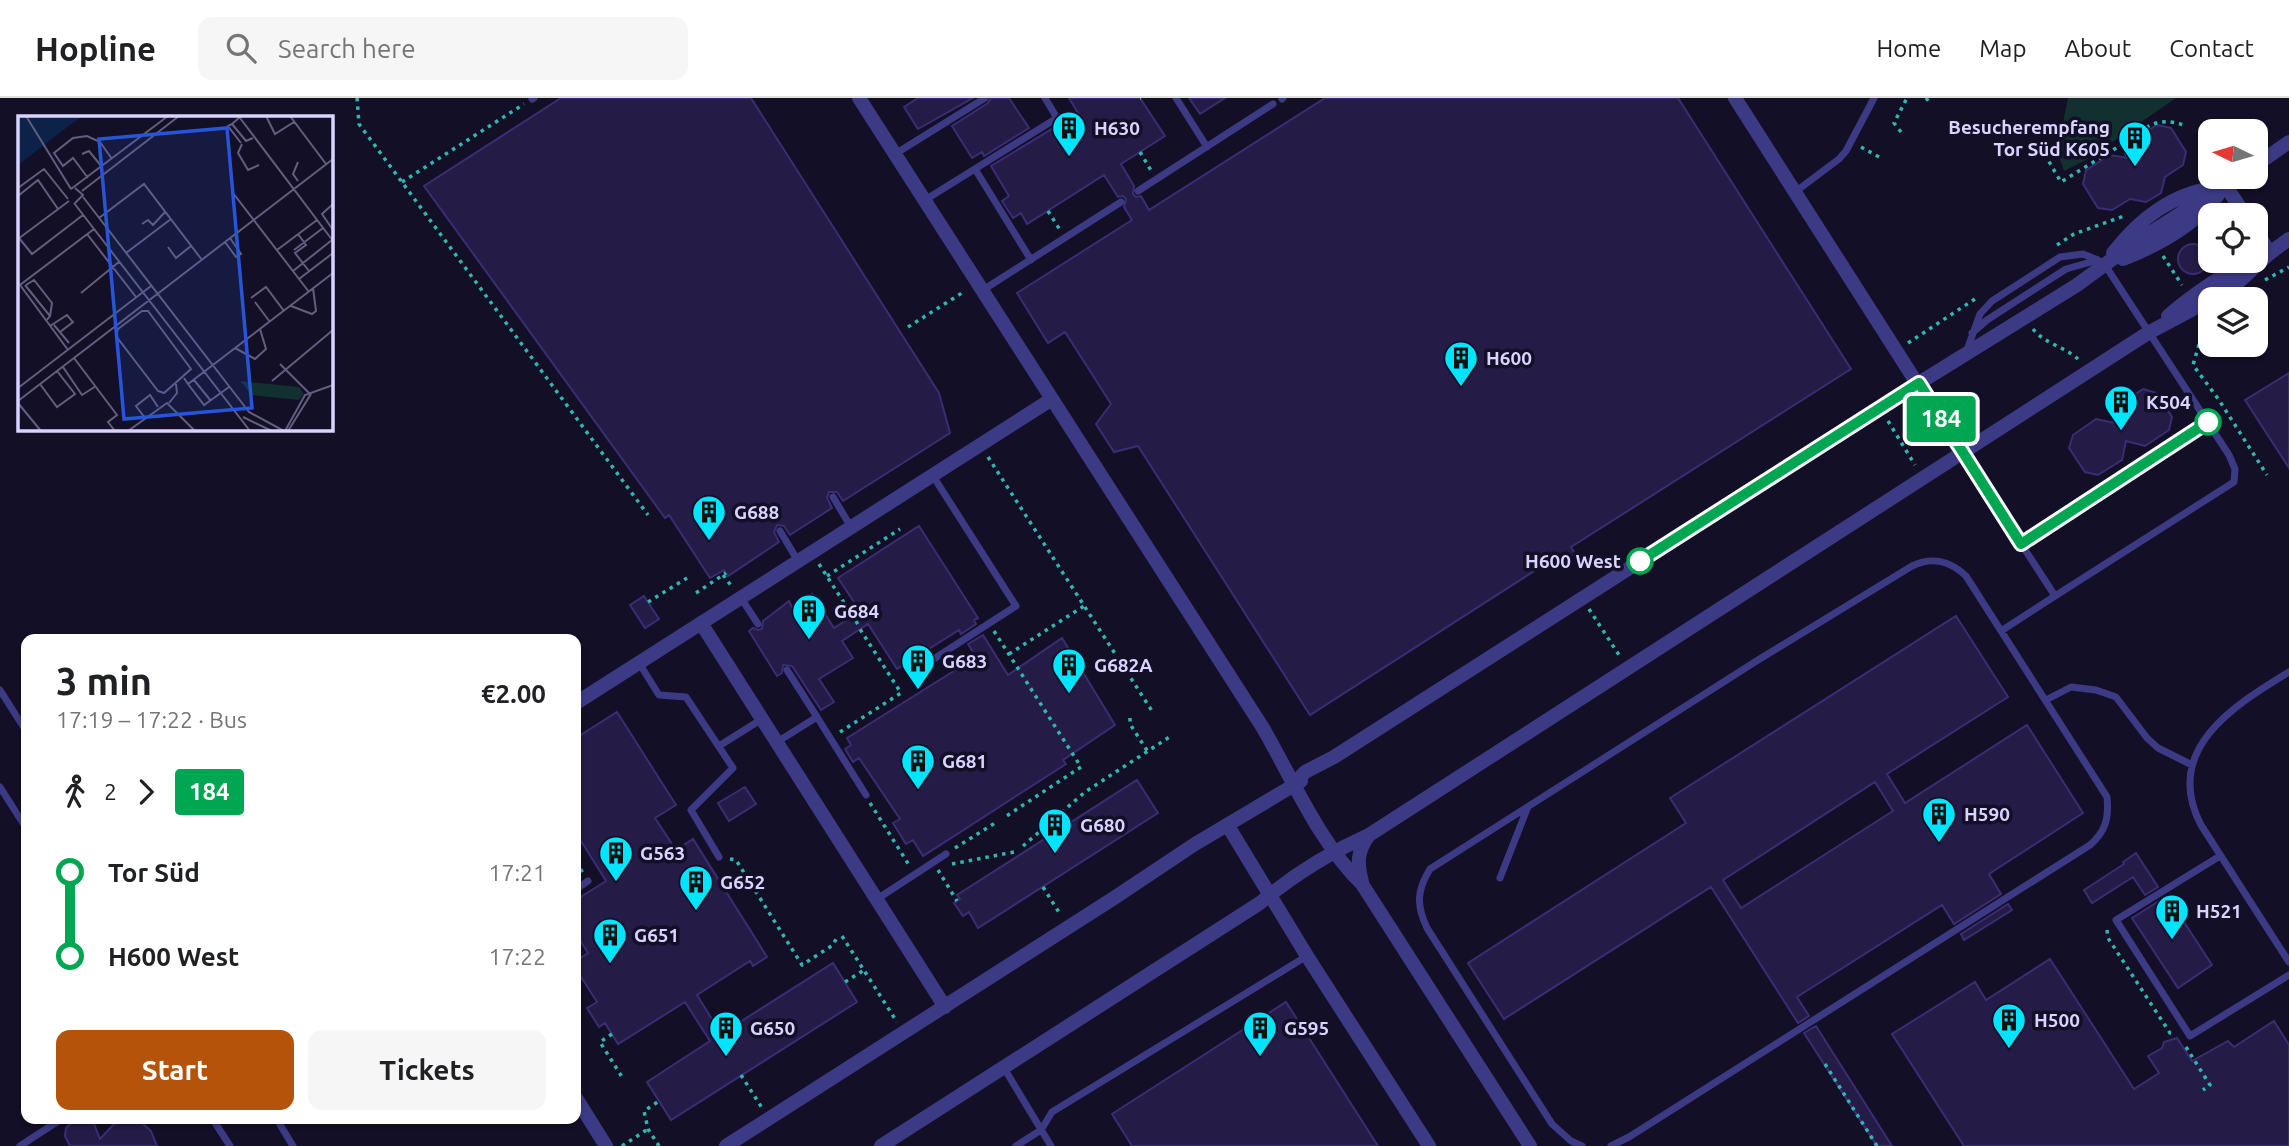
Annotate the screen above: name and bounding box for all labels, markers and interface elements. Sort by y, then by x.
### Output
search box [198,17,688,80]
icon: search [222,29,260,67]
text: Hopline [35,30,156,67]
text: Search here [278,34,415,63]
text: Home [1876,35,1941,62]
text: Map [1979,35,2026,62]
text: About [2064,35,2131,62]
text: Contact [2169,35,2254,62]
building icon: H630 [1050,109,1088,158]
inset map [18,116,332,430]
place label: Besucherempfang Tor Süd K605 [1948,116,2110,160]
place label: H630 [1094,117,1140,139]
building icon: Besucherempfang Tor Süd K605 [2116,119,2154,168]
north arrow [2198,119,2268,189]
map controls [2198,119,2268,357]
button: locate [2198,203,2268,273]
button: layers [2198,287,2268,357]
building icon: H600 [1442,339,1480,388]
place label: H600 [1486,347,1532,369]
building icon: K504 [2102,383,2140,432]
place label: K504 [2146,391,2191,413]
line badge: 184 [1901,396,1981,442]
text: 184 [1921,405,1961,432]
unlabelled marker [2195,409,2221,435]
building icon: G688 [690,493,728,542]
place label: G688 [734,501,779,523]
marker: H600 West [1627,548,1653,574]
place label: H600 West [1525,550,1621,572]
building icon: G684 [790,592,828,641]
place label: G684 [834,600,880,622]
building icon: G683 [899,642,937,691]
building icon: G682A [1050,646,1088,695]
place label: G683 [942,650,987,672]
place label: G682A [1094,654,1153,676]
text: 3 min [56,660,152,702]
text: €2.00 [481,679,546,708]
text: 17:19 – 17:22 · Bus [56,707,247,732]
building icon: G681 [899,742,937,791]
place label: G681 [942,750,987,772]
icon: walk [56,773,94,811]
icon: forward [127,773,165,811]
text: 184 [189,778,230,805]
text: 2 [104,779,117,804]
building icon: H590 [1920,795,1958,844]
place label: H590 [1964,803,2010,825]
building icon: G680 [1036,806,1074,855]
place label: G680 [1080,814,1125,836]
building icon: G563 [597,834,635,883]
place label: G563 [640,842,685,864]
text: Tor Süd [108,858,200,887]
text: 17:21 [488,860,546,885]
building icon: G652 [677,863,715,912]
place label: G652 [720,871,765,893]
building icon: H521 [2153,892,2191,941]
place label: H521 [2196,900,2242,922]
building icon: G651 [591,916,629,965]
place label: G651 [634,924,679,946]
text: H600 West [108,942,239,971]
text: 17:22 [488,944,546,969]
building icon: H500 [1990,1001,2028,1050]
building icon: G650 [707,1009,745,1058]
building icon: G595 [1241,1009,1279,1058]
place label: H500 [2034,1009,2080,1031]
place label: G650 [750,1017,795,1039]
place label: G595 [1284,1017,1329,1039]
button: Start [56,1030,294,1110]
button: Tickets [308,1030,546,1110]

